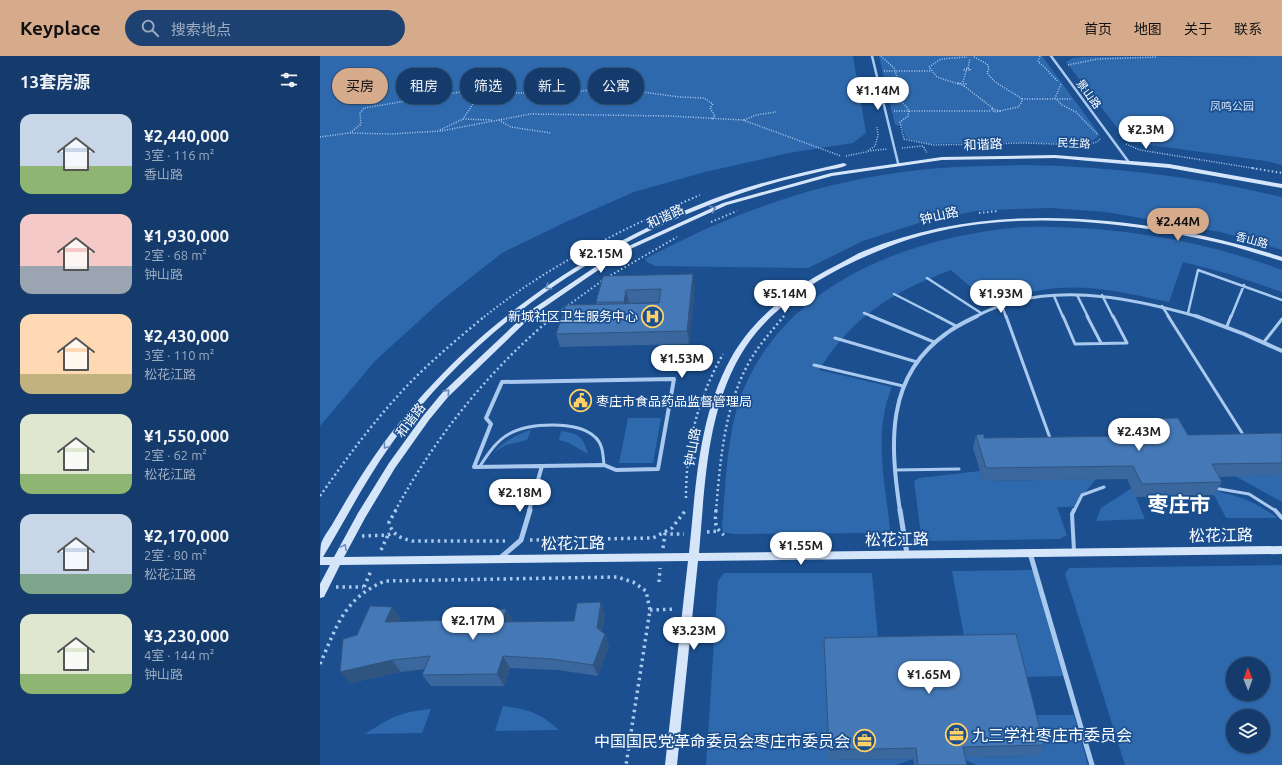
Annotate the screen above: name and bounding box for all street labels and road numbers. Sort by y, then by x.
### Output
street label: 景山路 [1074,77,1104,111]
street label: 和谐路 [963,136,1003,152]
street label: 民生路 [1057,136,1091,150]
street label: 和谐路 [644,201,686,231]
street label: 钟山路 [918,204,960,226]
street label: 香山路 [1235,230,1269,250]
street label: 和谐路 [393,400,427,440]
street label: 钟山路 [682,427,702,467]
street label: 松花江路 [1189,525,1253,545]
street label: 松花江路 [865,529,929,549]
street label: 松花江路 [541,533,605,553]

